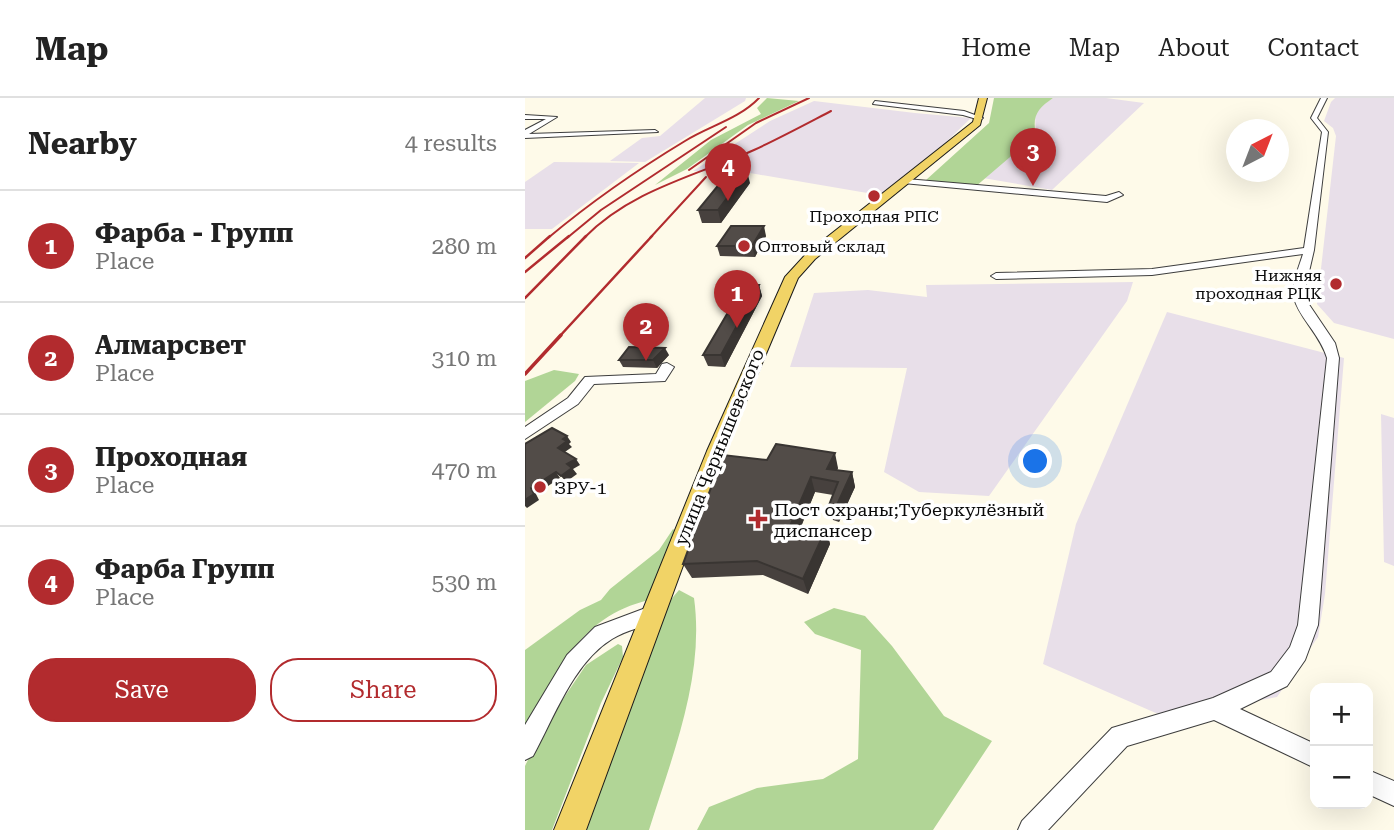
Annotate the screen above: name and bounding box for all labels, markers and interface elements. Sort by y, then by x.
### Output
text: Map [35,29,109,68]
text: Home [961,34,1031,62]
text: Map [1069,34,1120,62]
text: About [1158,34,1229,62]
text: Contact [1267,34,1359,62]
north arrow [1226,119,1289,182]
text: Nearby [28,126,137,161]
pin: 3 [1010,128,1056,186]
text: 4 results [405,130,497,157]
pin: 4 [705,143,751,201]
marker: Проходная РПС [866,188,882,204]
place label: Проходная РПС [809,207,939,226]
text: Фарба - Групп [95,218,293,248]
text: 1 [45,233,57,260]
text: 280 m [432,233,497,260]
place label: Оптовый склад [758,237,885,256]
marker: Оптовый склад [736,238,752,254]
text: Place [95,248,154,275]
place label: Нижняя проходная РЦК [1195,266,1322,303]
pin: 1 [714,270,760,328]
marker: Нижняя проходная РЦК [1328,276,1344,292]
pin: 2 [623,303,669,361]
text: Алмарсвет [95,330,246,360]
text: 2 [45,345,57,372]
text: 310 m [432,345,497,372]
street label: улица Чернышевского [670,346,768,548]
text: Place [95,360,154,387]
text: Проходная [95,442,247,472]
your location [1018,444,1052,478]
text: 3 [45,457,57,484]
text: 470 m [432,457,497,484]
text: Place [95,472,154,499]
place label: ЗРУ-1 [554,477,607,498]
marker: ЗРУ-1 [532,479,548,495]
place label: Пост охраны;Туберкулёзный диспансер [774,499,1044,541]
marker: Пост охраны;Туберкулёзный диспансер [748,509,768,529]
text: Фарба Групп [95,554,275,584]
text: 4 [45,569,57,596]
text: 530 m [432,569,497,596]
text: Place [95,584,154,611]
button: Save [28,658,256,722]
button: Share [270,658,497,722]
map controls [1310,683,1373,809]
button: + [1310,683,1373,746]
button: − [1310,746,1373,809]

